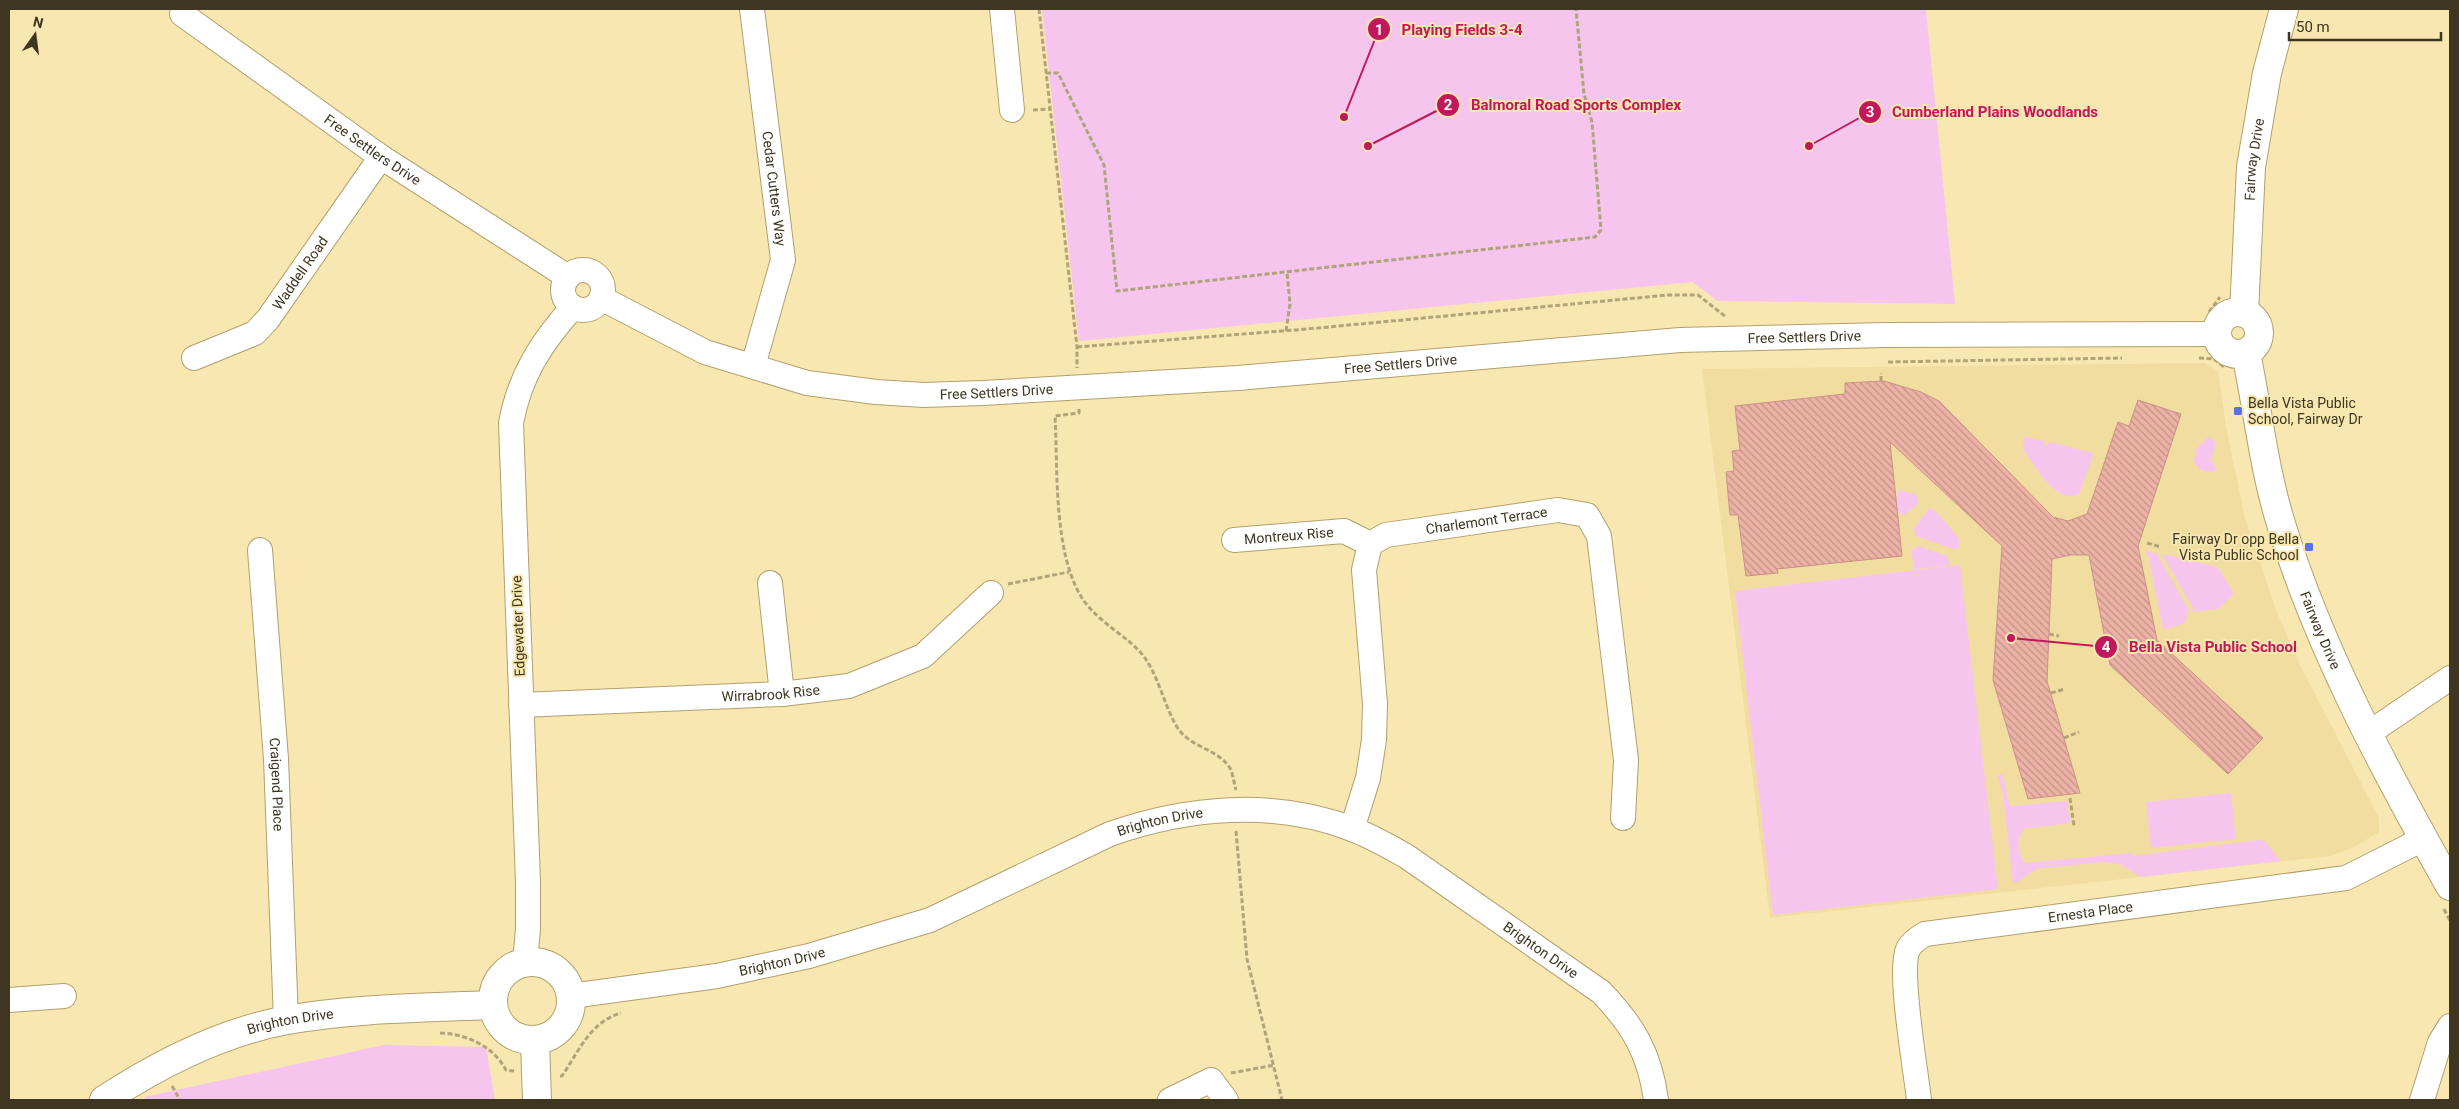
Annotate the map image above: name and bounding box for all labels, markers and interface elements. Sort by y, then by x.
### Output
north arrow [10,10,60,60]
scale bar [2289,10,2442,42]
text: N [31,13,45,31]
callout: Playing Fields 3-4 [1367,14,1533,44]
text: 50 m [2296,18,2330,36]
text: 1 [1375,21,1383,39]
text: Playing Fields 3-4 [1401,21,1523,39]
callout: Balmoral Road Sports Complex [1436,90,1691,120]
text: 2 [1444,96,1453,114]
text: Balmoral Road Sports Complex [1471,96,1681,114]
callout: Cumberland Plains Woodlands [1857,97,2108,127]
text: 3 [1866,103,1874,121]
text: Cumberland Plains Woodlands [1892,103,2098,121]
street label: Free Settlers Drive [321,111,424,188]
street label: Fairway Drive [2241,117,2267,201]
street label: Cedar Cutters Way [759,130,789,247]
street label: Waddell Road [269,233,331,313]
street label: Free Settlers Drive [1748,328,1861,346]
street label: Free Settlers Drive [1343,351,1458,377]
street label: Free Settlers Drive [940,381,1053,402]
place label: Bella Vista Public School, Fairway Dr [2248,395,2363,427]
marker: Bella Vista Public School, Fairway Dr [2232,405,2244,417]
street label: Charlemont Terrace [1425,504,1548,537]
street label: Montreux Rise [1244,524,1334,547]
place label: Fairway Dr opp Bella Vista Public School [2172,531,2299,563]
marker: Fairway Dr opp Bella Vista Public School [2303,541,2315,553]
street label: Edgewater Drive [508,575,528,677]
street label: Fairway Drive [2297,589,2344,672]
callout: Bella Vista Public School [2094,632,2307,662]
text: 4 [2102,638,2111,656]
text: Bella Vista Public School [2129,638,2297,656]
street label: Wirrabrook Rise [721,682,821,705]
street label: Craigend Place [266,737,287,832]
street label: Brighton Drive [1115,804,1204,839]
street label: Ernesta Place [2047,898,2134,926]
street label: Brighton Drive [1500,918,1581,982]
street label: Brighton Drive [738,944,827,979]
street label: Brighton Drive [245,1006,334,1037]

